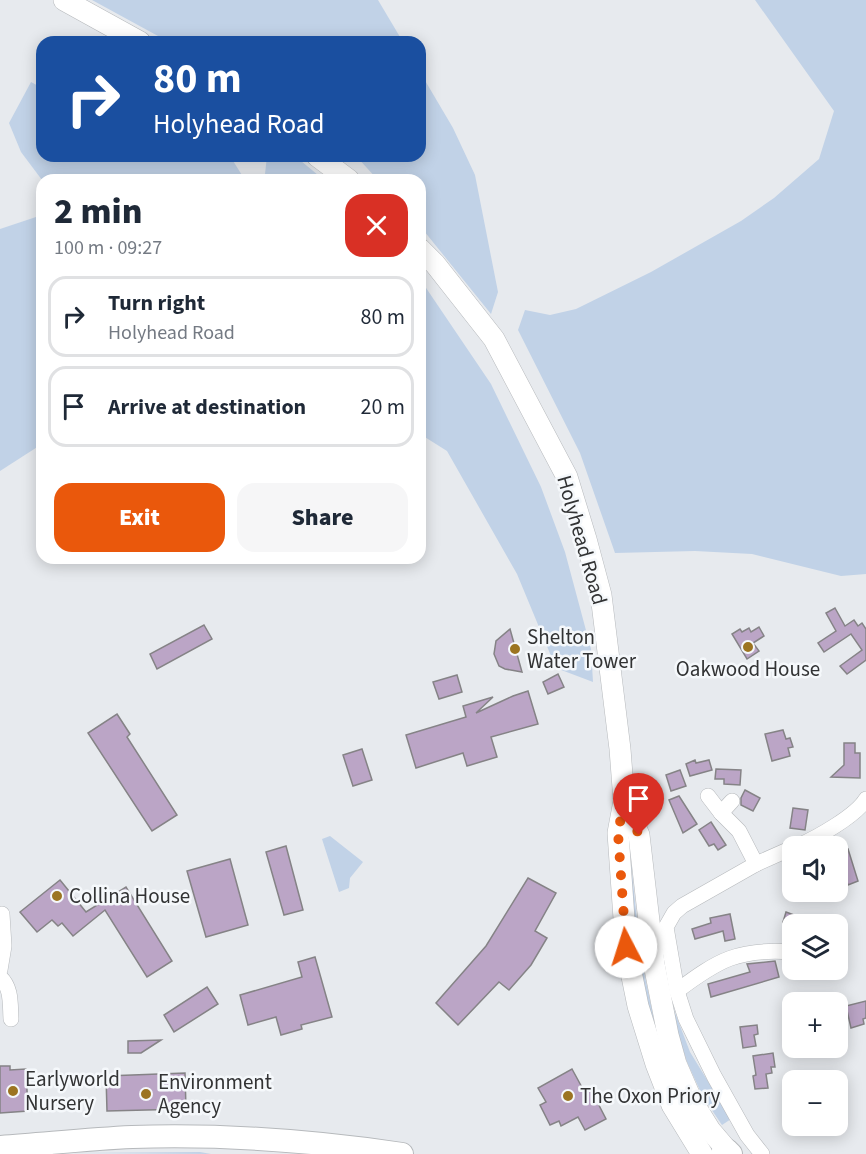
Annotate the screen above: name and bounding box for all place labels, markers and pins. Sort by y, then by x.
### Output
place label: Shelton Water Tower [527,622,637,676]
marker: Oakwood House [741,640,755,654]
marker: Shelton Water Tower [508,642,522,656]
place label: Oakwood House [676,654,820,684]
pin [613,773,664,835]
place label: Collina House [69,881,190,911]
marker: Collina House [50,889,64,903]
place label: Earlyworld Nursery [25,1064,120,1118]
place label: Environment Agency [158,1067,272,1121]
place label: The Oxon Priory [580,1081,721,1111]
marker: Earlyworld Nursery [6,1084,20,1098]
marker: Environment Agency [139,1087,153,1101]
marker: The Oxon Priory [561,1089,575,1103]

